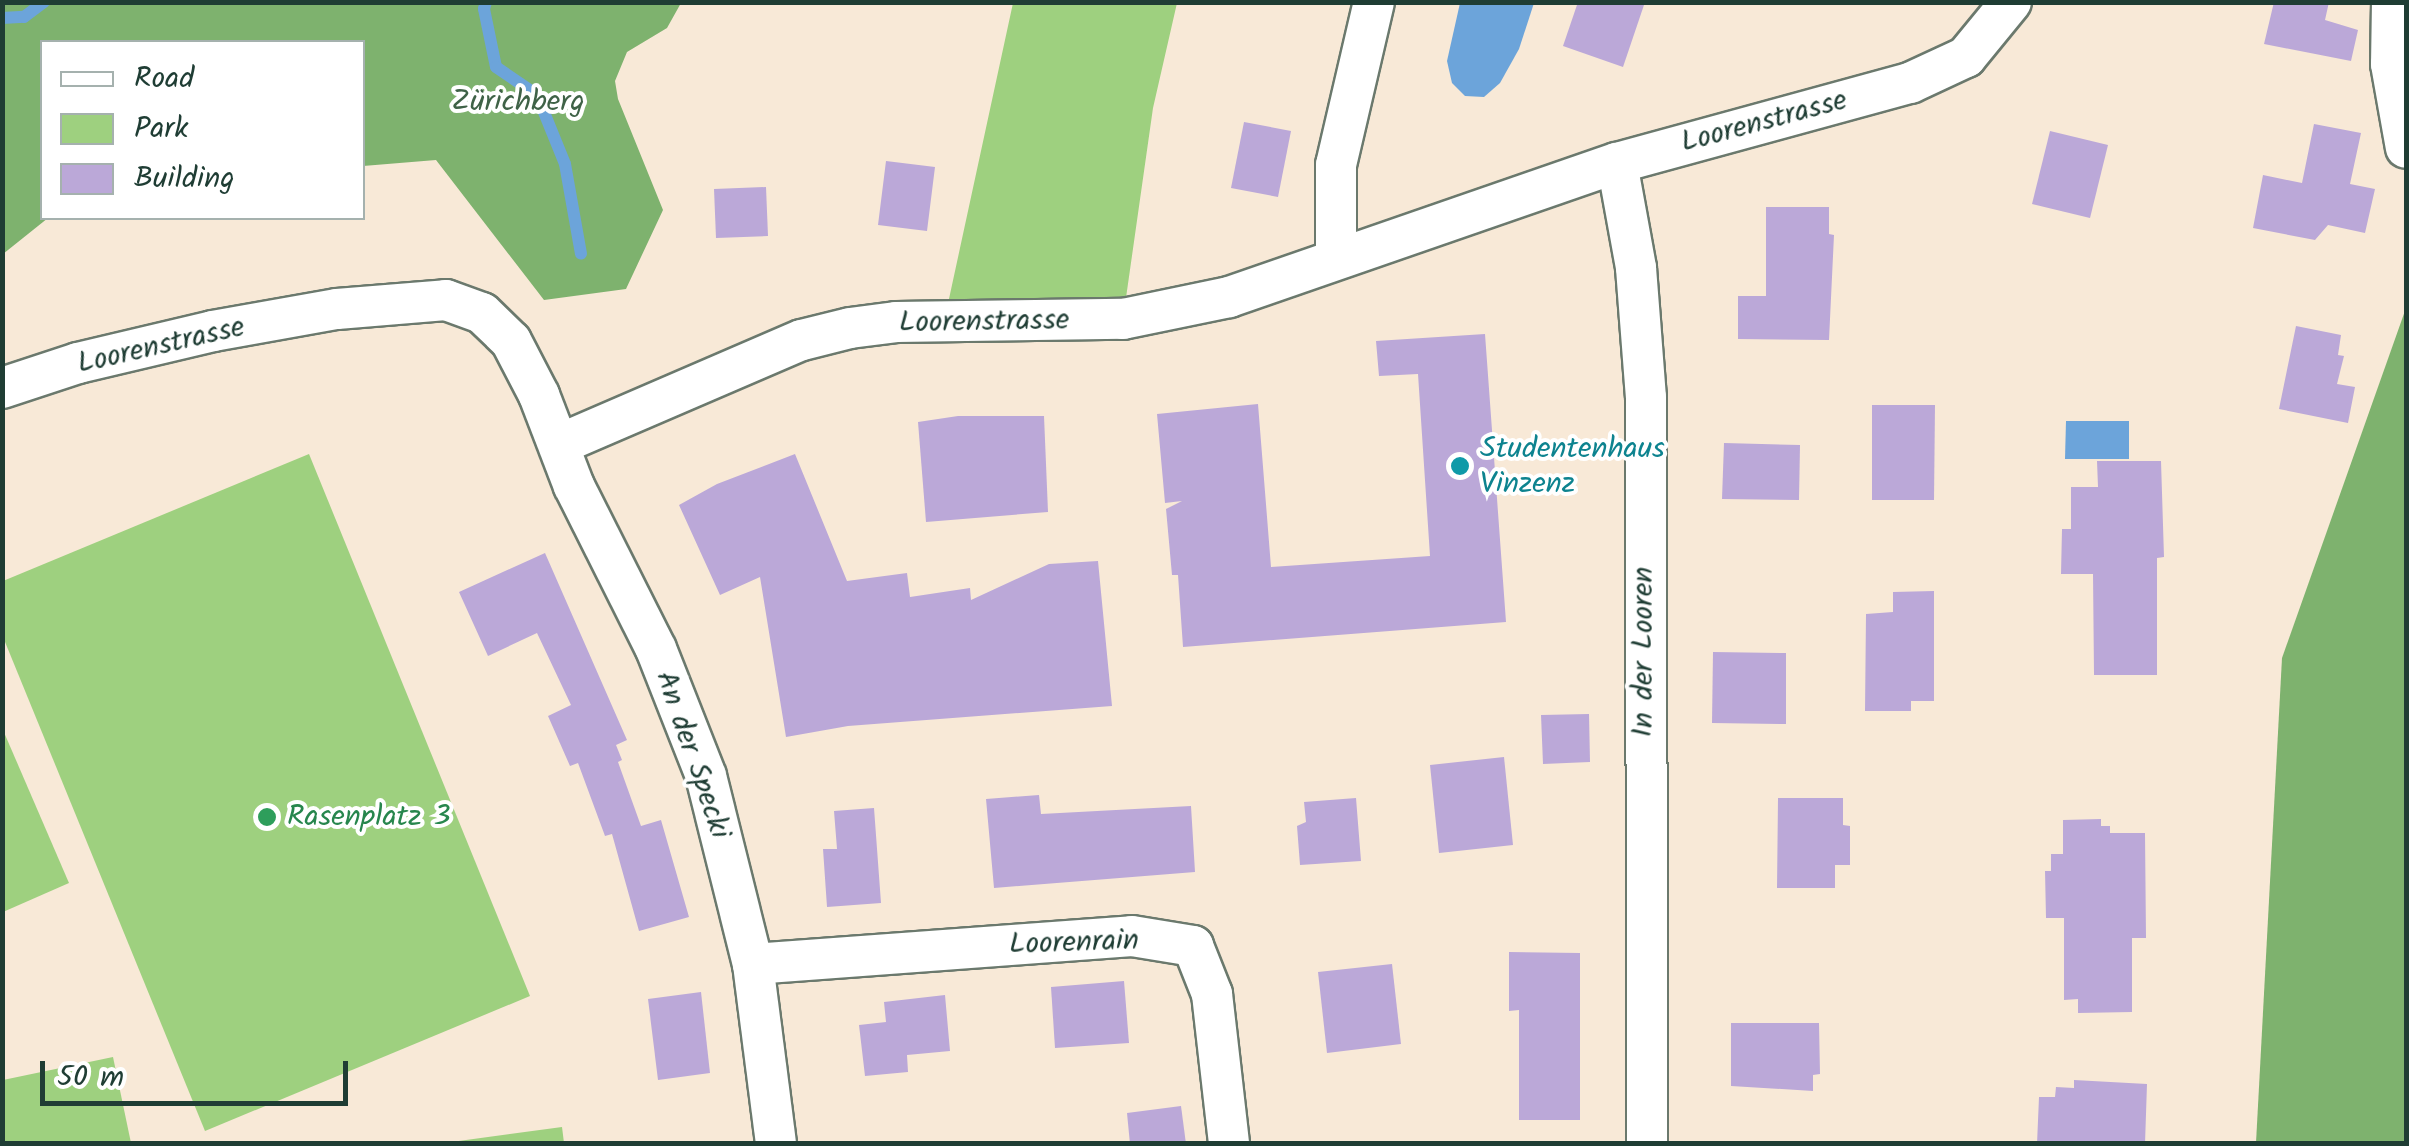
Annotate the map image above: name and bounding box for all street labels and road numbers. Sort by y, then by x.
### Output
street label: Loorenstrasse [1677,83,1851,161]
street label: Loorenstrasse [898,303,1070,341]
street label: Loorenstrasse [74,309,248,383]
street label: In der Looren [1626,567,1662,737]
street label: An der Specki [646,666,738,844]
street label: Loorenrain [1008,923,1140,963]

